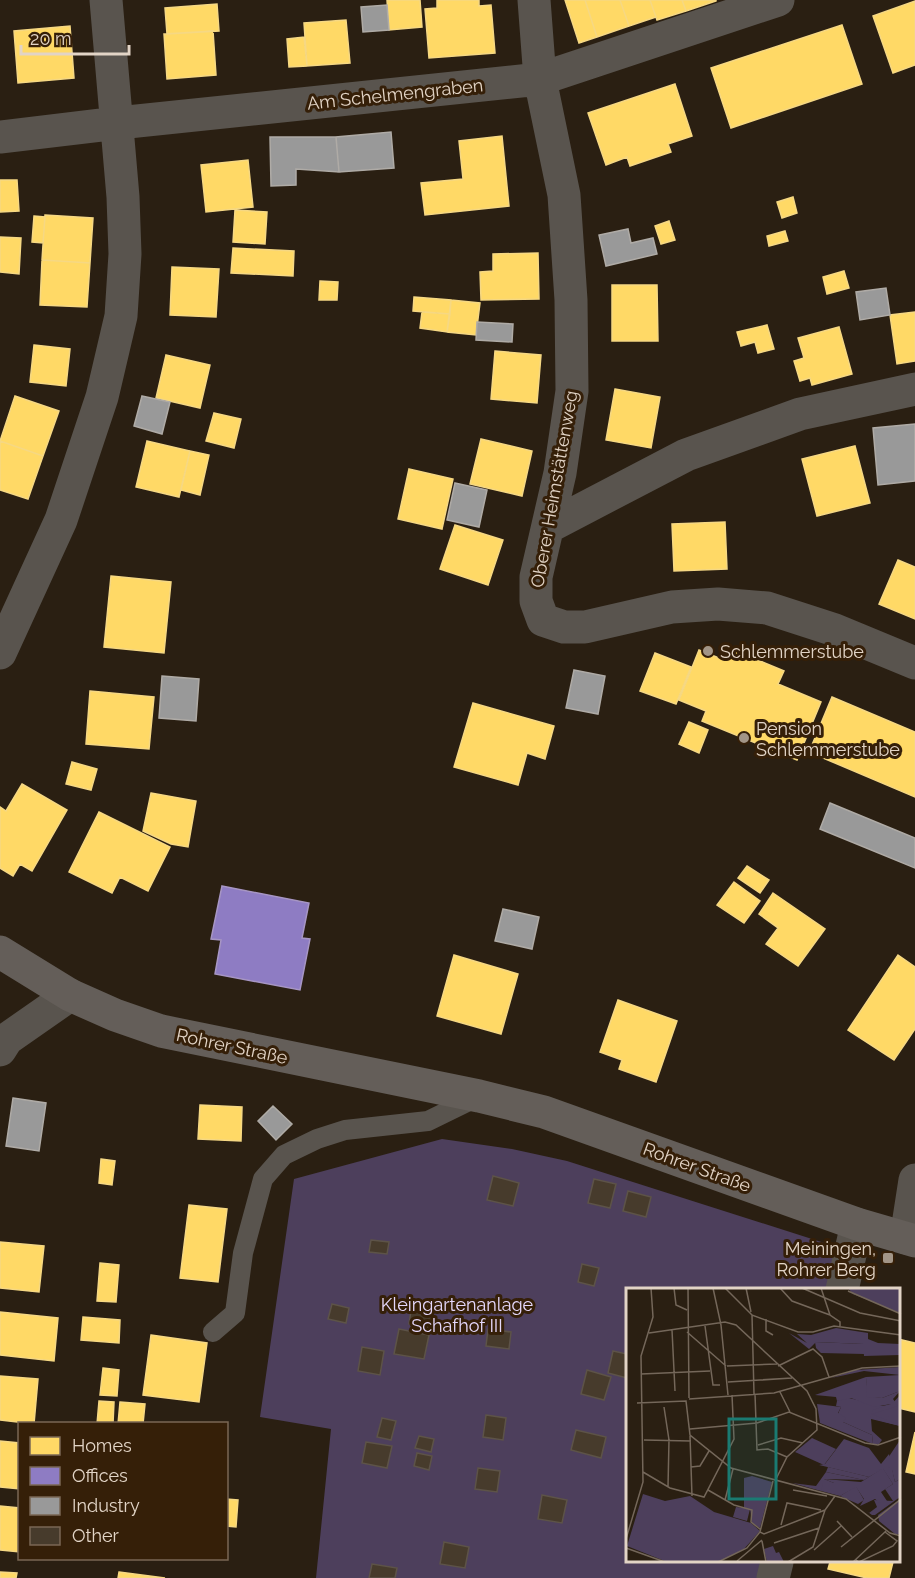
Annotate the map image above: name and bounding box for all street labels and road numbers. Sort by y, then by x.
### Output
street label: Am Schelmengraben [306,74,484,114]
street label: Oberer Heimstättenweg [526,389,582,589]
street label: Rohrer Straße [174,1024,290,1068]
street label: Rohrer Straße [640,1138,754,1196]

